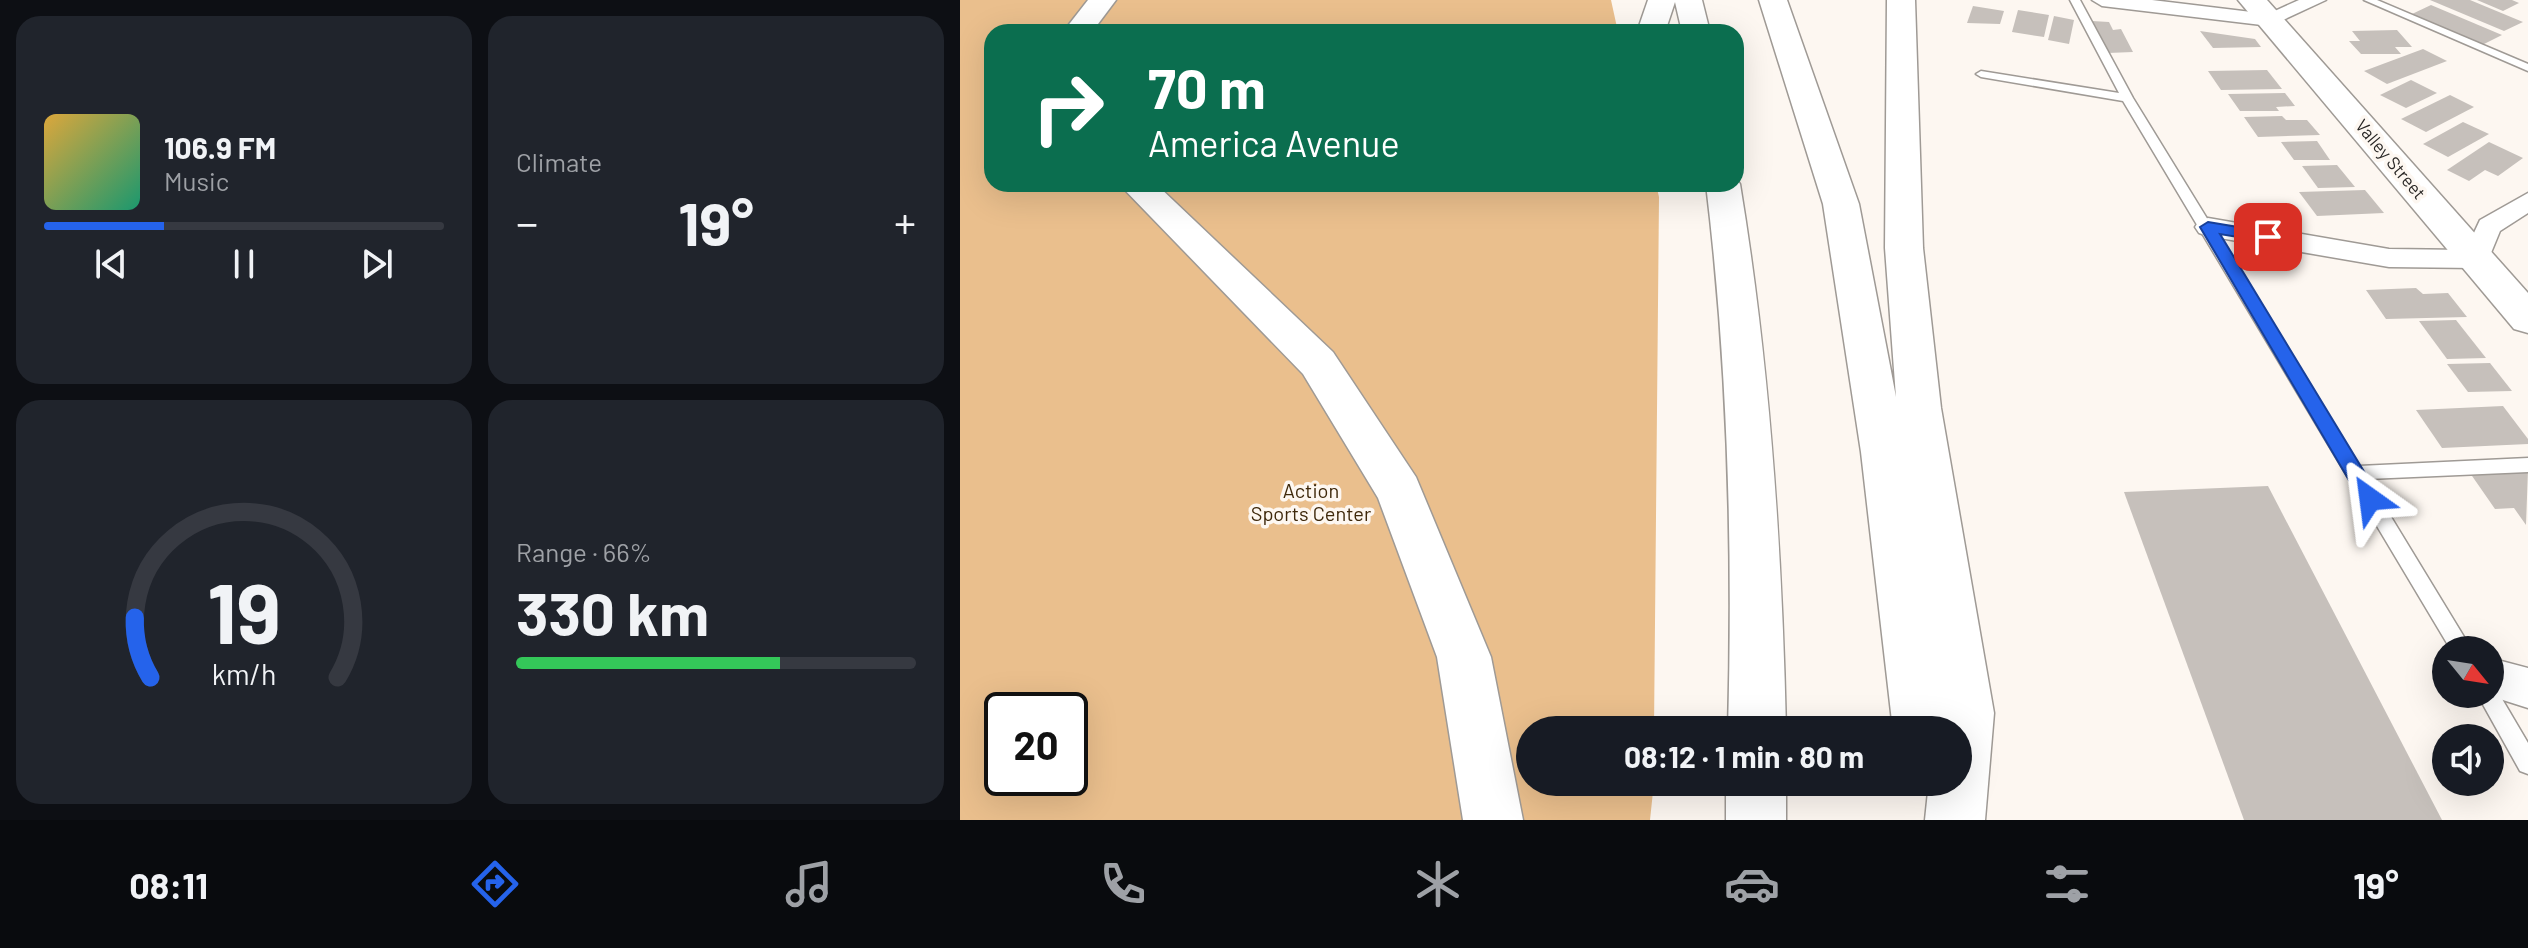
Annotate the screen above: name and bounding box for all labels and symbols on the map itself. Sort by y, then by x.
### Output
street label: Valley Street [2351,115,2431,203]
pin [2234,203,2302,271]
position arrow [2328,457,2412,541]
park label: Action Sports Center [1251,478,1371,525]
north arrow [2432,636,2504,708]
speed limit sign: 20 [984,692,1088,796]

